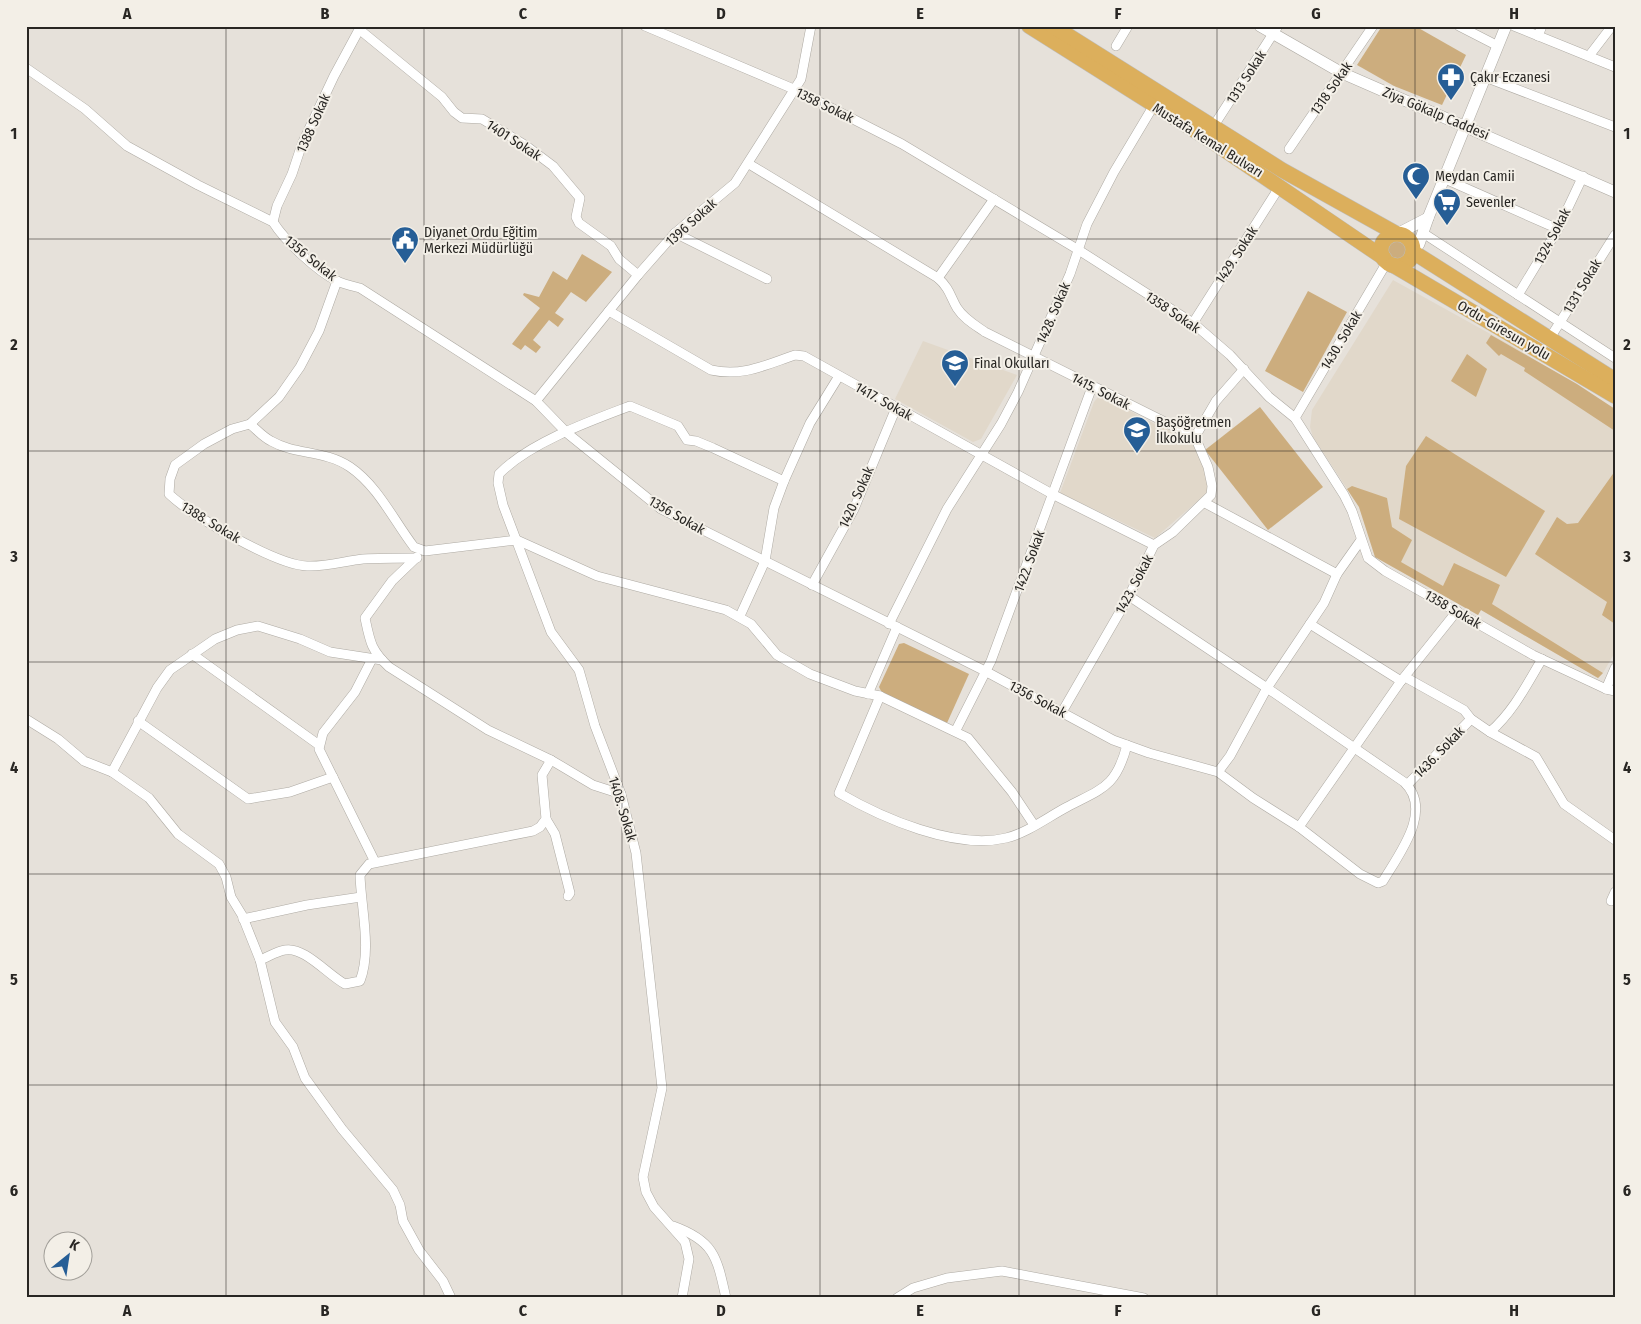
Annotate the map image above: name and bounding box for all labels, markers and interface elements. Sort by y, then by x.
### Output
text: A [122,4,132,23]
text: B [321,4,330,23]
text: C [519,4,528,23]
text: D [716,4,726,23]
text: E [916,4,924,23]
text: F [1114,4,1122,23]
text: G [1311,4,1321,23]
text: H [1509,4,1519,23]
street label: 1313 Sokak [1223,47,1270,107]
street label: 1318 Sokak [1307,58,1356,118]
pharmacy icon: Çakır Eczanesi [1436,62,1466,101]
place label: Çakır Eczanesi [1470,69,1550,86]
street label: Ziya Gökalp Caddesi [1380,83,1492,144]
street label: 1358 Sokak [793,84,857,127]
street label: 1388 Sokak [293,91,334,155]
street label: Mustafa Kemal Bulvarı [1149,100,1266,181]
street label: 1401 Sokak [483,116,545,165]
text: 1 [11,124,17,143]
text: 1 [1624,124,1630,143]
mosque icon: Meydan Camii [1401,161,1431,200]
place label: Meydan Camii [1435,168,1515,185]
supermarket icon: Sevenler [1432,187,1462,226]
place label: Sevenler [1466,194,1516,211]
street label: 1396 Sokak [662,195,721,250]
street label: 1324 Sokak [1530,205,1575,267]
street label: 1429. Sokak [1212,223,1262,287]
place label: Diyanet Ordu Eğitim Merkezi Müdürlüğü [424,224,537,257]
public building icon: Diyanet Ordu Eğitim Merkezi Müdürlüğü [390,225,420,264]
street label: 1356 Sokak [281,232,341,285]
street label: 1331 Sokak [1560,256,1606,317]
street label: 1428. Sokak [1033,279,1074,347]
street label: 1358 Sokak [1142,288,1204,337]
street label: Ordu-Giresun yolu [1454,297,1553,364]
street label: 1430. Sokak [1317,307,1366,373]
text: 2 [9,335,18,354]
text: 2 [1622,335,1631,354]
school or university icon: Final Okulları [940,348,970,387]
place label: Final Okulları [974,355,1049,372]
street label: 1415. Sokak [1069,369,1133,414]
street label: 1417. Sokak [852,379,916,424]
place label: Başöğretmen İlkokulu [1156,414,1231,447]
school or university icon: Başöğretmen İlkokulu [1122,415,1152,454]
street label: 1420. Sokak [835,463,878,531]
street label: 1356 Sokak [645,492,708,539]
street label: 1388. Sokak [178,498,244,547]
street label: 1422. Sokak [1010,527,1049,594]
text: 3 [9,547,18,566]
text: 3 [1622,547,1631,566]
street label: 1423. Sokak [1112,551,1157,617]
street label: 1358 Sokak [1421,586,1484,633]
street label: 1356 Sokak [1006,677,1070,722]
street label: 1436. Sokak [1410,723,1469,782]
text: 4 [10,758,18,777]
text: 4 [1623,758,1631,777]
street label: 1408. Sokak [605,775,641,844]
text: 5 [10,970,18,989]
text: 5 [1623,970,1631,989]
text: 6 [10,1181,18,1200]
text: 6 [1623,1181,1631,1200]
north arrow [42,1232,92,1282]
text: K [66,1236,83,1255]
text: A [122,1301,132,1320]
text: B [321,1301,330,1320]
text: C [519,1301,528,1320]
text: D [716,1301,726,1320]
text: E [916,1301,924,1320]
text: F [1114,1301,1122,1320]
text: G [1311,1301,1321,1320]
text: H [1509,1301,1519,1320]

